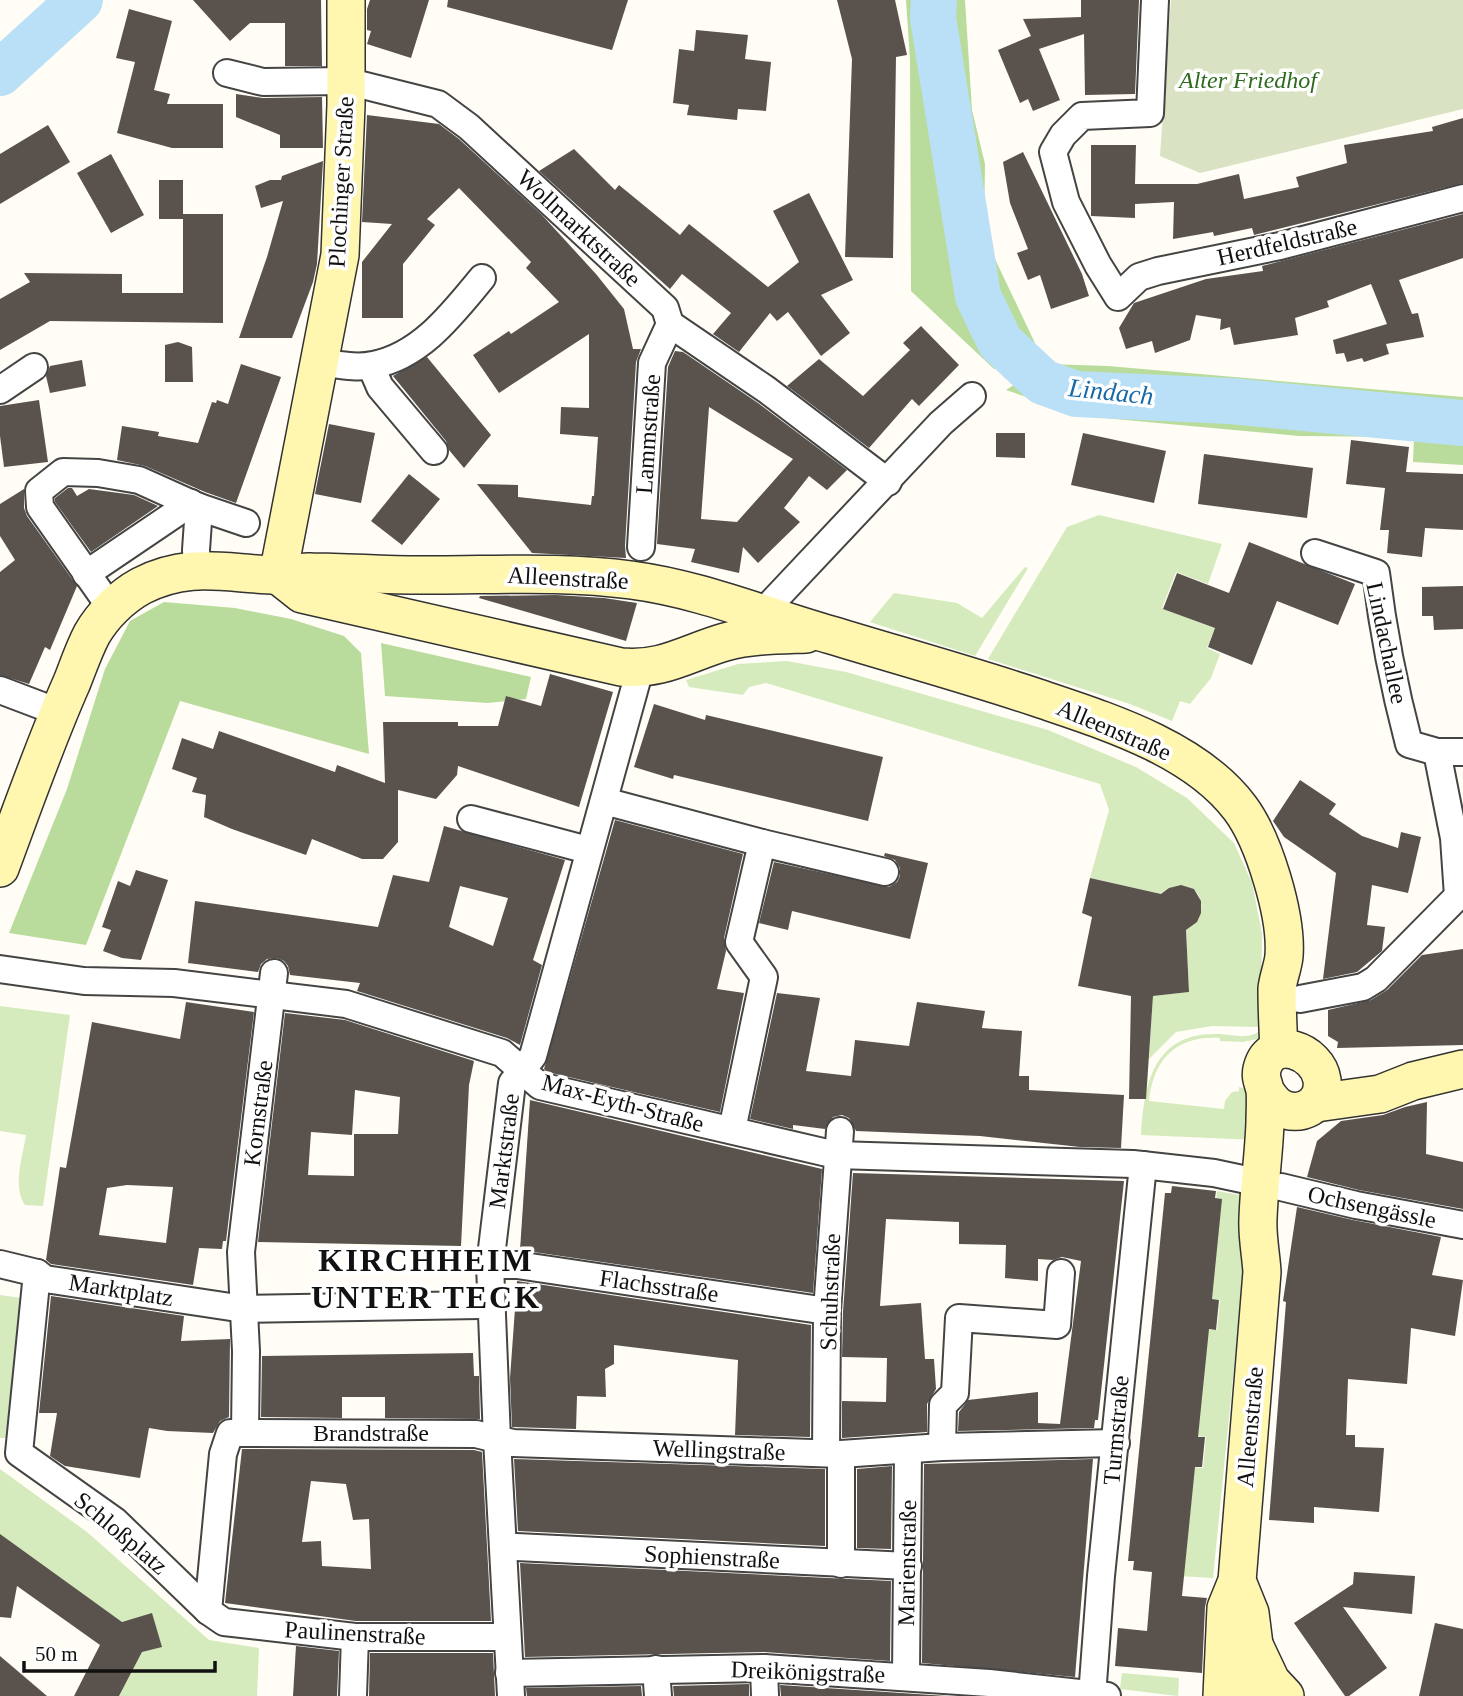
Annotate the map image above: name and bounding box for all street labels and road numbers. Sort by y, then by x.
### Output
street label: Plochinger Straße [324,96,358,268]
street label: Wollmarktstraße [512,164,646,292]
street label: Herdfeldstraße [1215,213,1359,271]
street label: Lammstraße [631,373,665,495]
street label: Alleenstraße [507,562,629,594]
street label: Lindachallee [1361,580,1413,706]
street label: Alleenstraße [1053,694,1175,766]
street label: Kornstraße [239,1058,277,1168]
street label: Max-Eyth-Straße [539,1069,707,1137]
street label: Marktstraße [484,1092,524,1210]
street label: Ochsengässle [1305,1181,1439,1233]
street label: Schuhstraße [815,1233,845,1351]
street label: Flachsstraße [598,1265,720,1307]
street label: Marktplatz [67,1269,175,1311]
street label: Alleenstraße [1232,1365,1268,1489]
street label: Turmstraße [1098,1374,1134,1486]
street label: Brandstraße [313,1420,429,1446]
street label: Wellingstraße [652,1435,786,1465]
street label: Schloßplatz [69,1487,173,1579]
street label: Marienstraße [893,1499,921,1627]
street label: Sophienstraße [643,1540,781,1574]
street label: Paulinenstraße [284,1616,426,1650]
street label: Dreikönigstraße [730,1656,886,1688]

